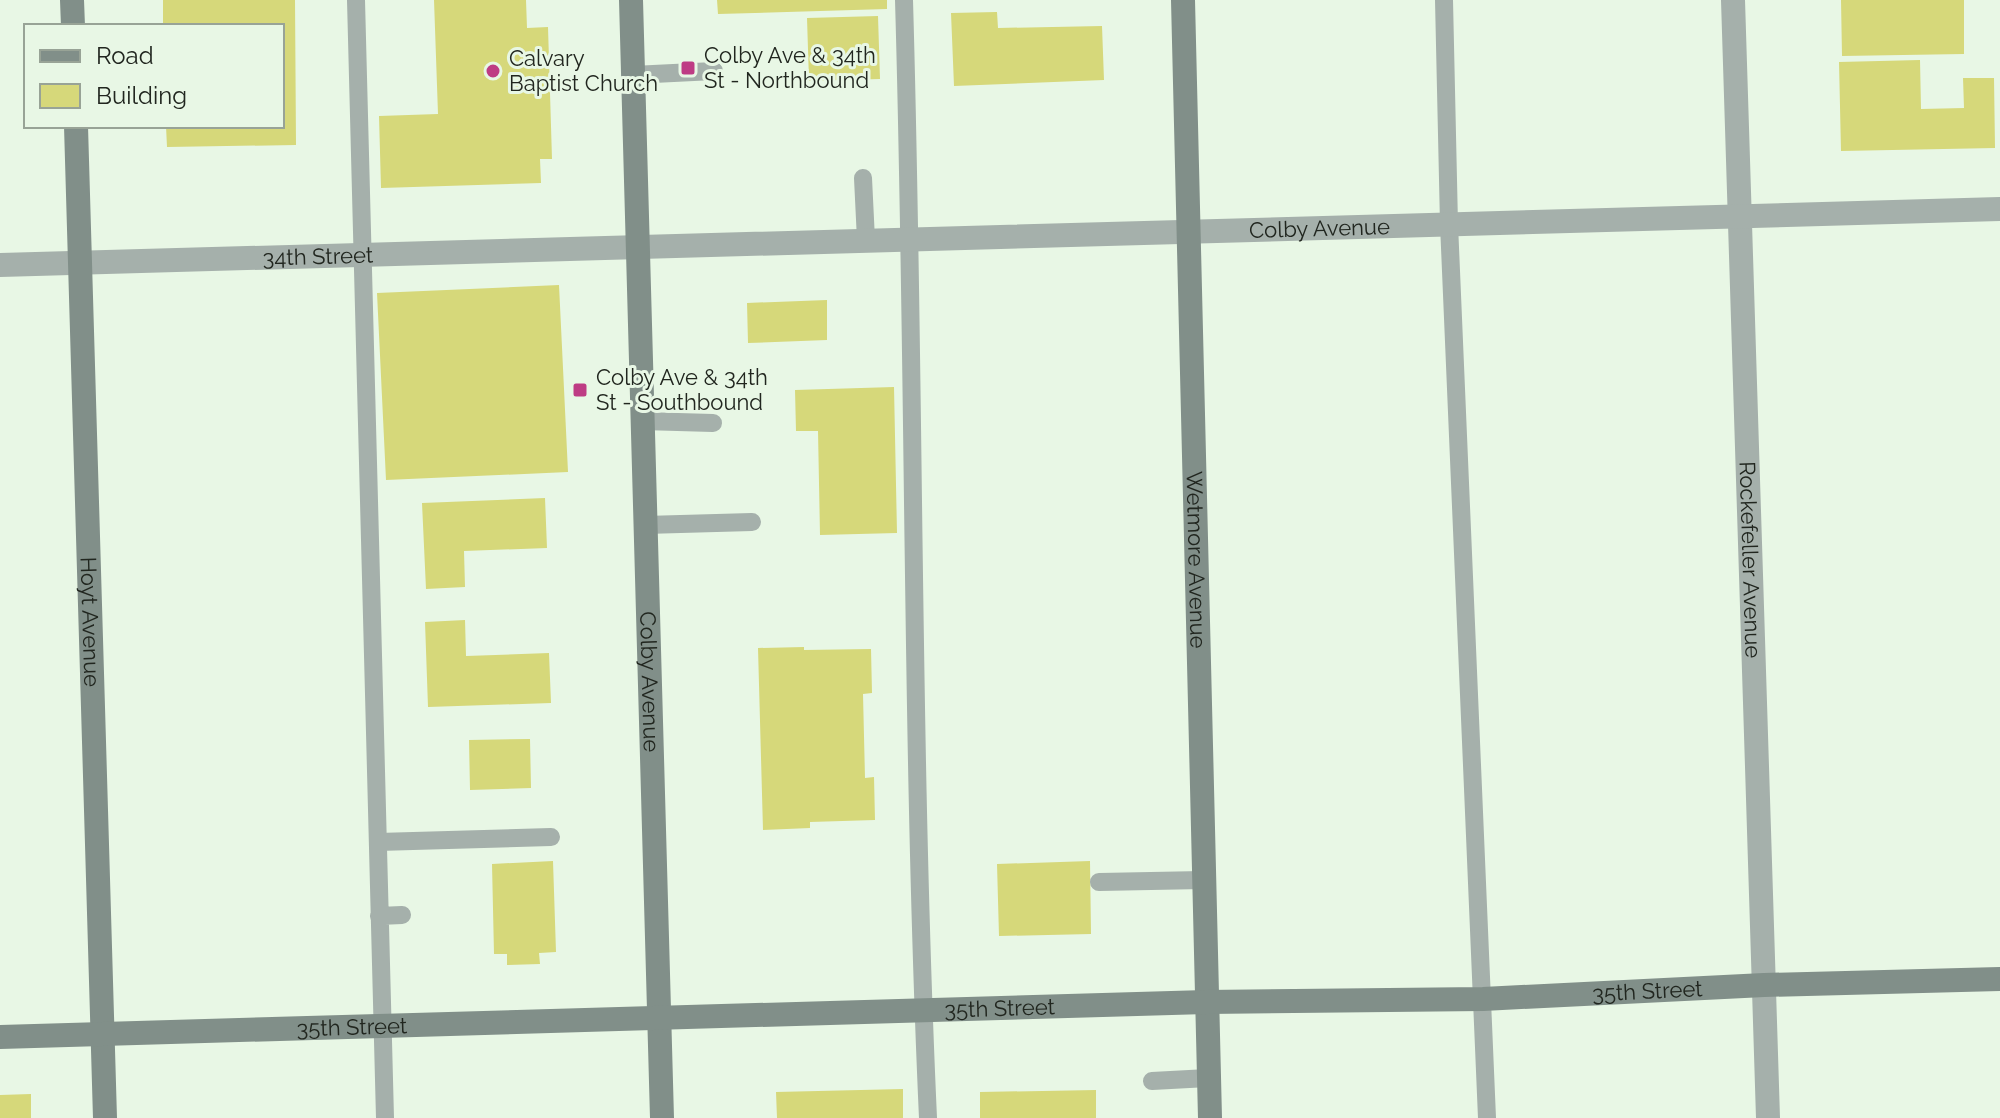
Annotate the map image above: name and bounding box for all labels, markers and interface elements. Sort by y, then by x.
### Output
legend [24,24,284,128]
text: Road [96,41,154,70]
place label: Colby Ave & 34th St - Northbound [704,42,876,93]
place label: Calvary Baptist Church [509,45,658,96]
marker: Colby Ave & 34th St - Northbound [679,59,697,77]
marker: Calvary Baptist Church [484,62,502,80]
text: Building [96,81,187,110]
street label: Colby Avenue [1249,213,1390,243]
street label: 34th Street [262,242,374,271]
place label: Colby Ave & 34th St - Southbound [596,364,768,415]
marker: Colby Ave & 34th St - Southbound [571,381,589,399]
street label: Rockefeller Avenue [1734,461,1767,659]
street label: Wetmore Avenue [1181,471,1212,649]
street label: Hoyt Avenue [76,556,105,687]
street label: Colby Avenue [635,611,665,753]
street label: 35th Street [1591,975,1704,1007]
street label: 35th Street [944,993,1056,1023]
street label: 35th Street [296,1012,408,1041]

